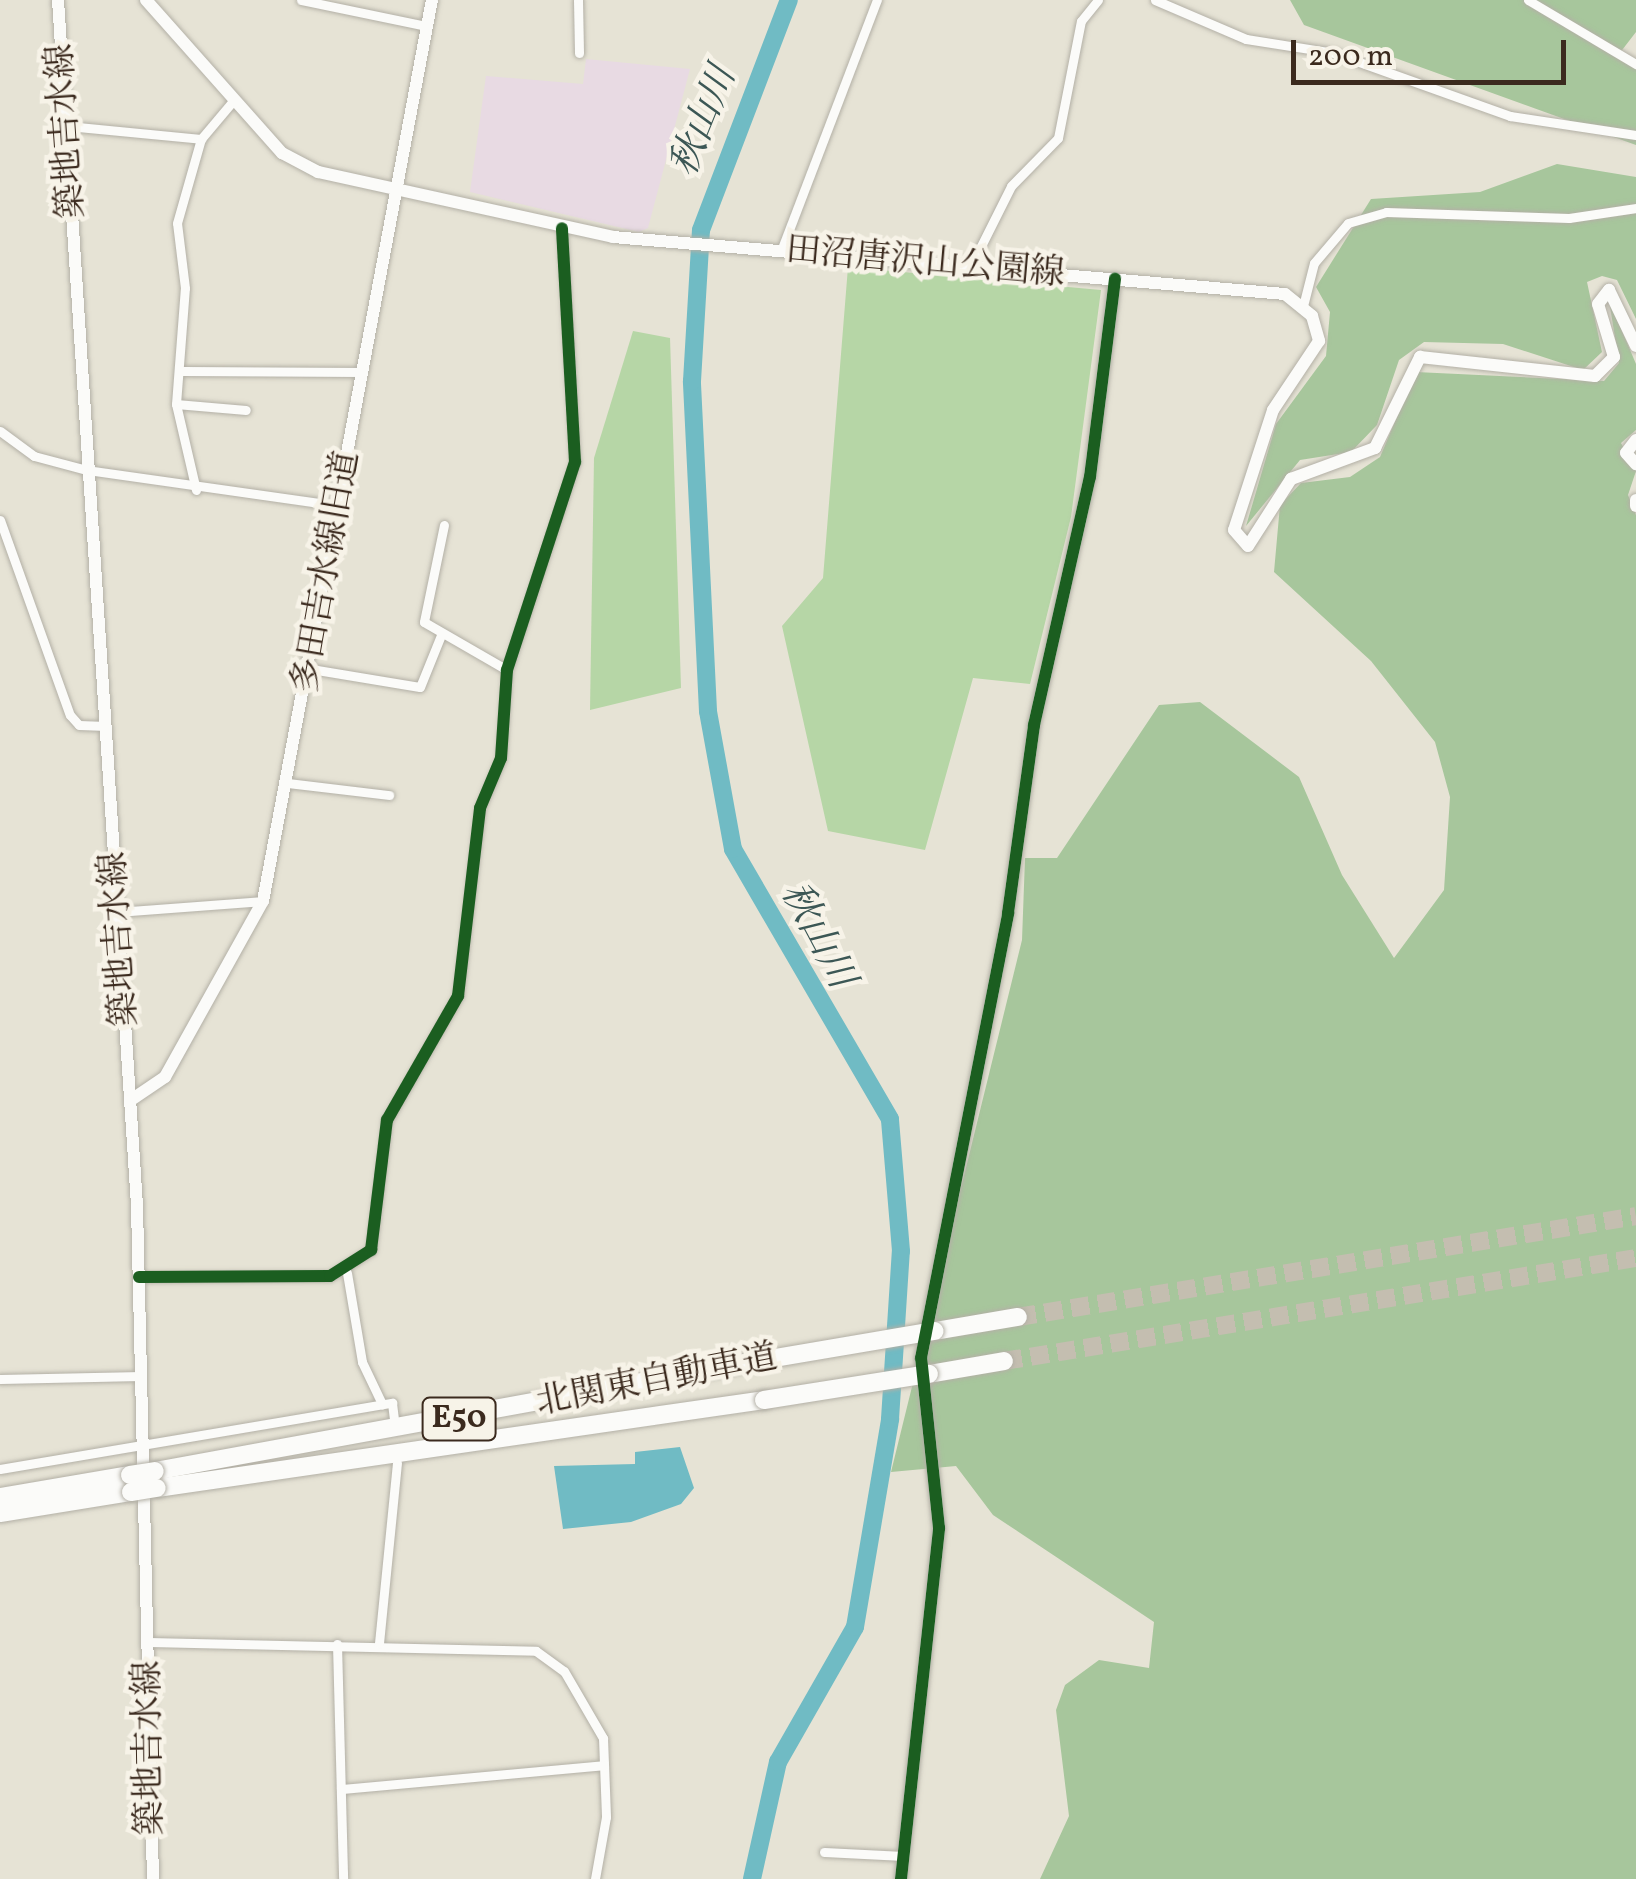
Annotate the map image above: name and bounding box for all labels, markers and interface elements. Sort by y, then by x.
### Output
scale bar [1296,20,1571,82]
text: 200 m [1308,36,1393,78]
street label: 築地吉水線 [40,42,94,220]
water label: 秋山川 [663,61,747,183]
street label: 田沼唐沢山公園線 [784,230,1066,296]
street label: 多田吉水線旧道 [285,448,369,696]
street label: 築地吉水線 [93,850,147,1028]
water label: 秋山川 [769,875,863,997]
street label: 北関東自動車道 [533,1337,781,1425]
road number: E50 [422,1392,496,1446]
street label: 築地吉水線 [127,1660,173,1836]

